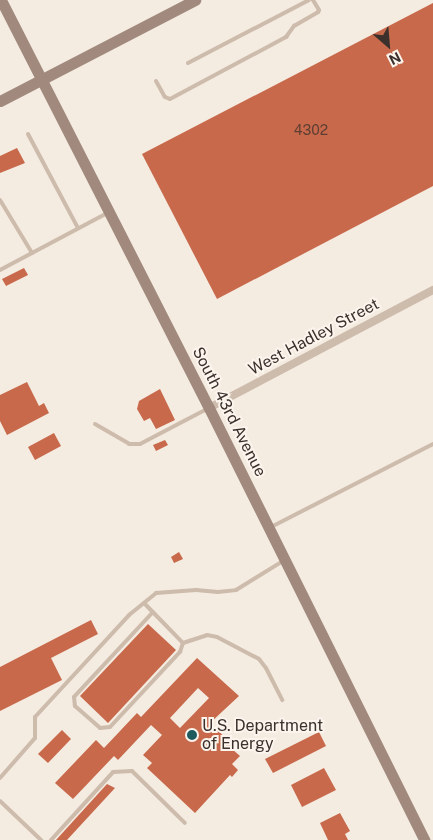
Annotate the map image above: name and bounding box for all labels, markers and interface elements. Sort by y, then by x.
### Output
north arrow [363,20,413,70]
text: N [386,49,403,68]
house number: 4302 [294,122,328,138]
street label: West Hadley Street [246,295,382,379]
street label: South 43rd Avenue [188,344,270,480]
place label: U.S. Department of Energy [202,716,323,754]
marker: U.S. Department of Energy [186,729,198,741]

